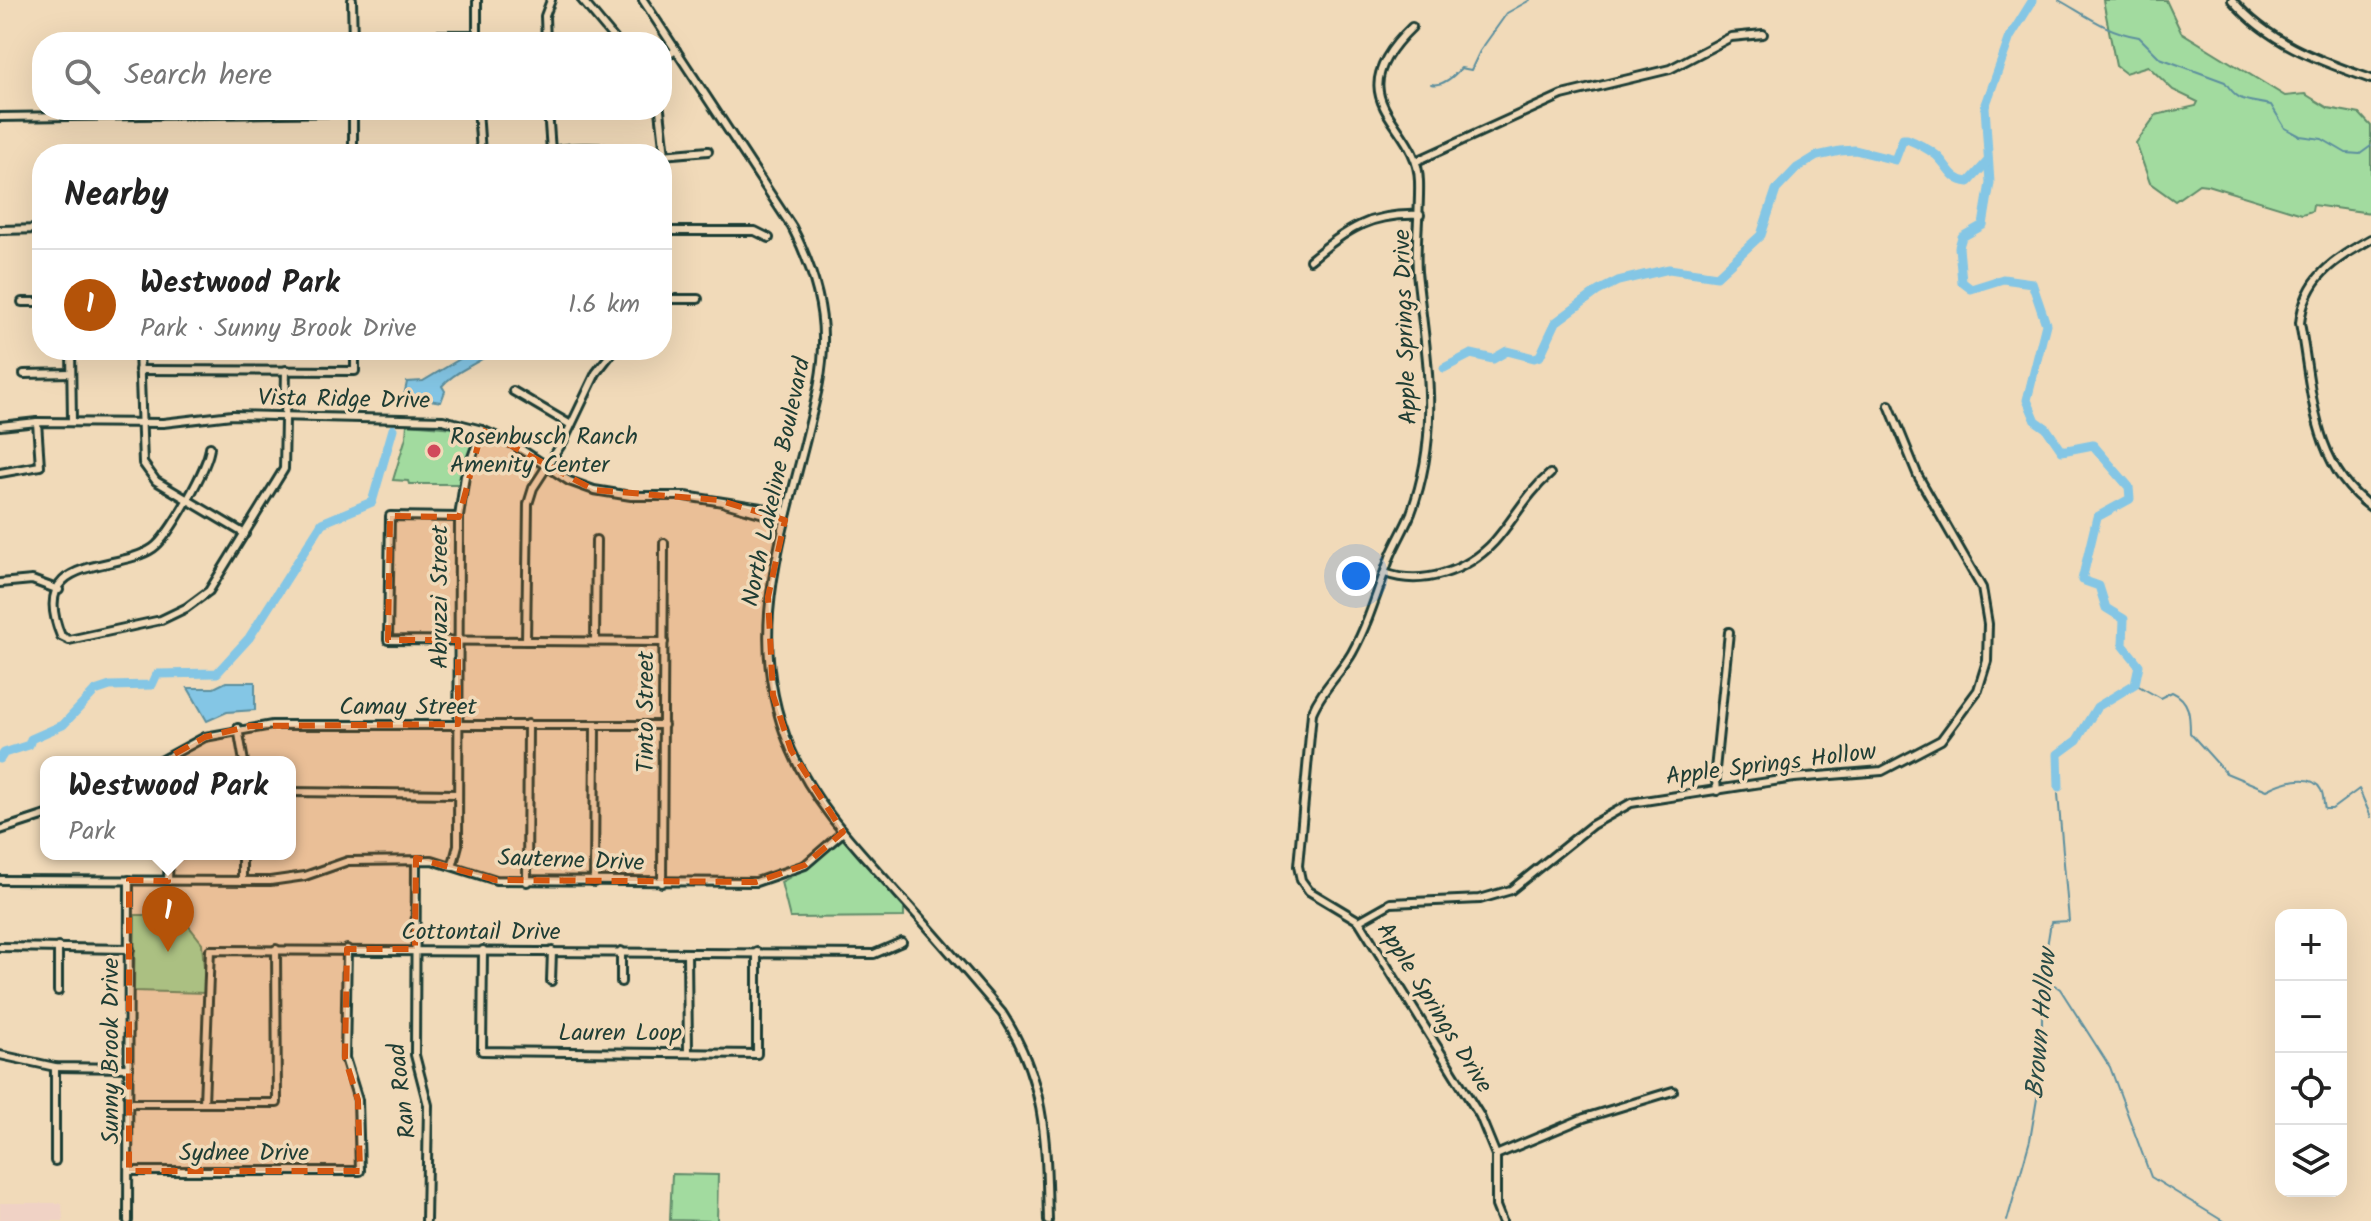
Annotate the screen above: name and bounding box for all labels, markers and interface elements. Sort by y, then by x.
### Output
search box [32,32,672,120]
text: Search here [124,52,272,100]
icon: search [60,54,104,98]
text: Nearby [64,169,169,223]
street label: Apple Springs Drive [1383,228,1429,426]
text: Westwood Park [140,260,340,308]
text: 1 [86,284,94,326]
text: 1.6 km [568,284,640,326]
text: Park · Sunny Brook Drive [140,308,416,350]
street label: North Lakeline Boulevard [732,353,823,610]
street label: Vista Ridge Drive [257,379,431,421]
place label: Rosenbusch Ranch Amenity Center [450,418,638,485]
marker: Rosenbusch Ranch Amenity Center [425,442,443,460]
street label: Abruzzi Street [421,524,460,669]
your location [1336,556,1376,596]
street label: Tinto Street [627,650,666,773]
street label: Camay Street [339,688,478,727]
street label: Apple Springs Hollow [1664,733,1879,797]
popup [40,756,296,860]
text: Westwood Park [68,763,268,811]
text: Park [68,811,115,853]
street label: Sauterne Drive [497,839,645,883]
pin: 1 [142,886,194,952]
map controls [2275,909,2347,1197]
button: + [2275,909,2347,981]
street label: Cottontail Drive [401,913,561,952]
street label: Apple Springs Drive [1366,915,1503,1102]
water label: Brown Hollow [2015,944,2070,1101]
street label: Sunny Brook Drive [92,957,131,1144]
button: − [2275,981,2347,1053]
street label: Lauren Loop [558,1014,682,1053]
street label: Ran Road [378,1040,428,1141]
button: locate [2275,1053,2347,1125]
button: layers [2275,1125,2347,1197]
street label: Sydnee Drive [179,1134,309,1173]

